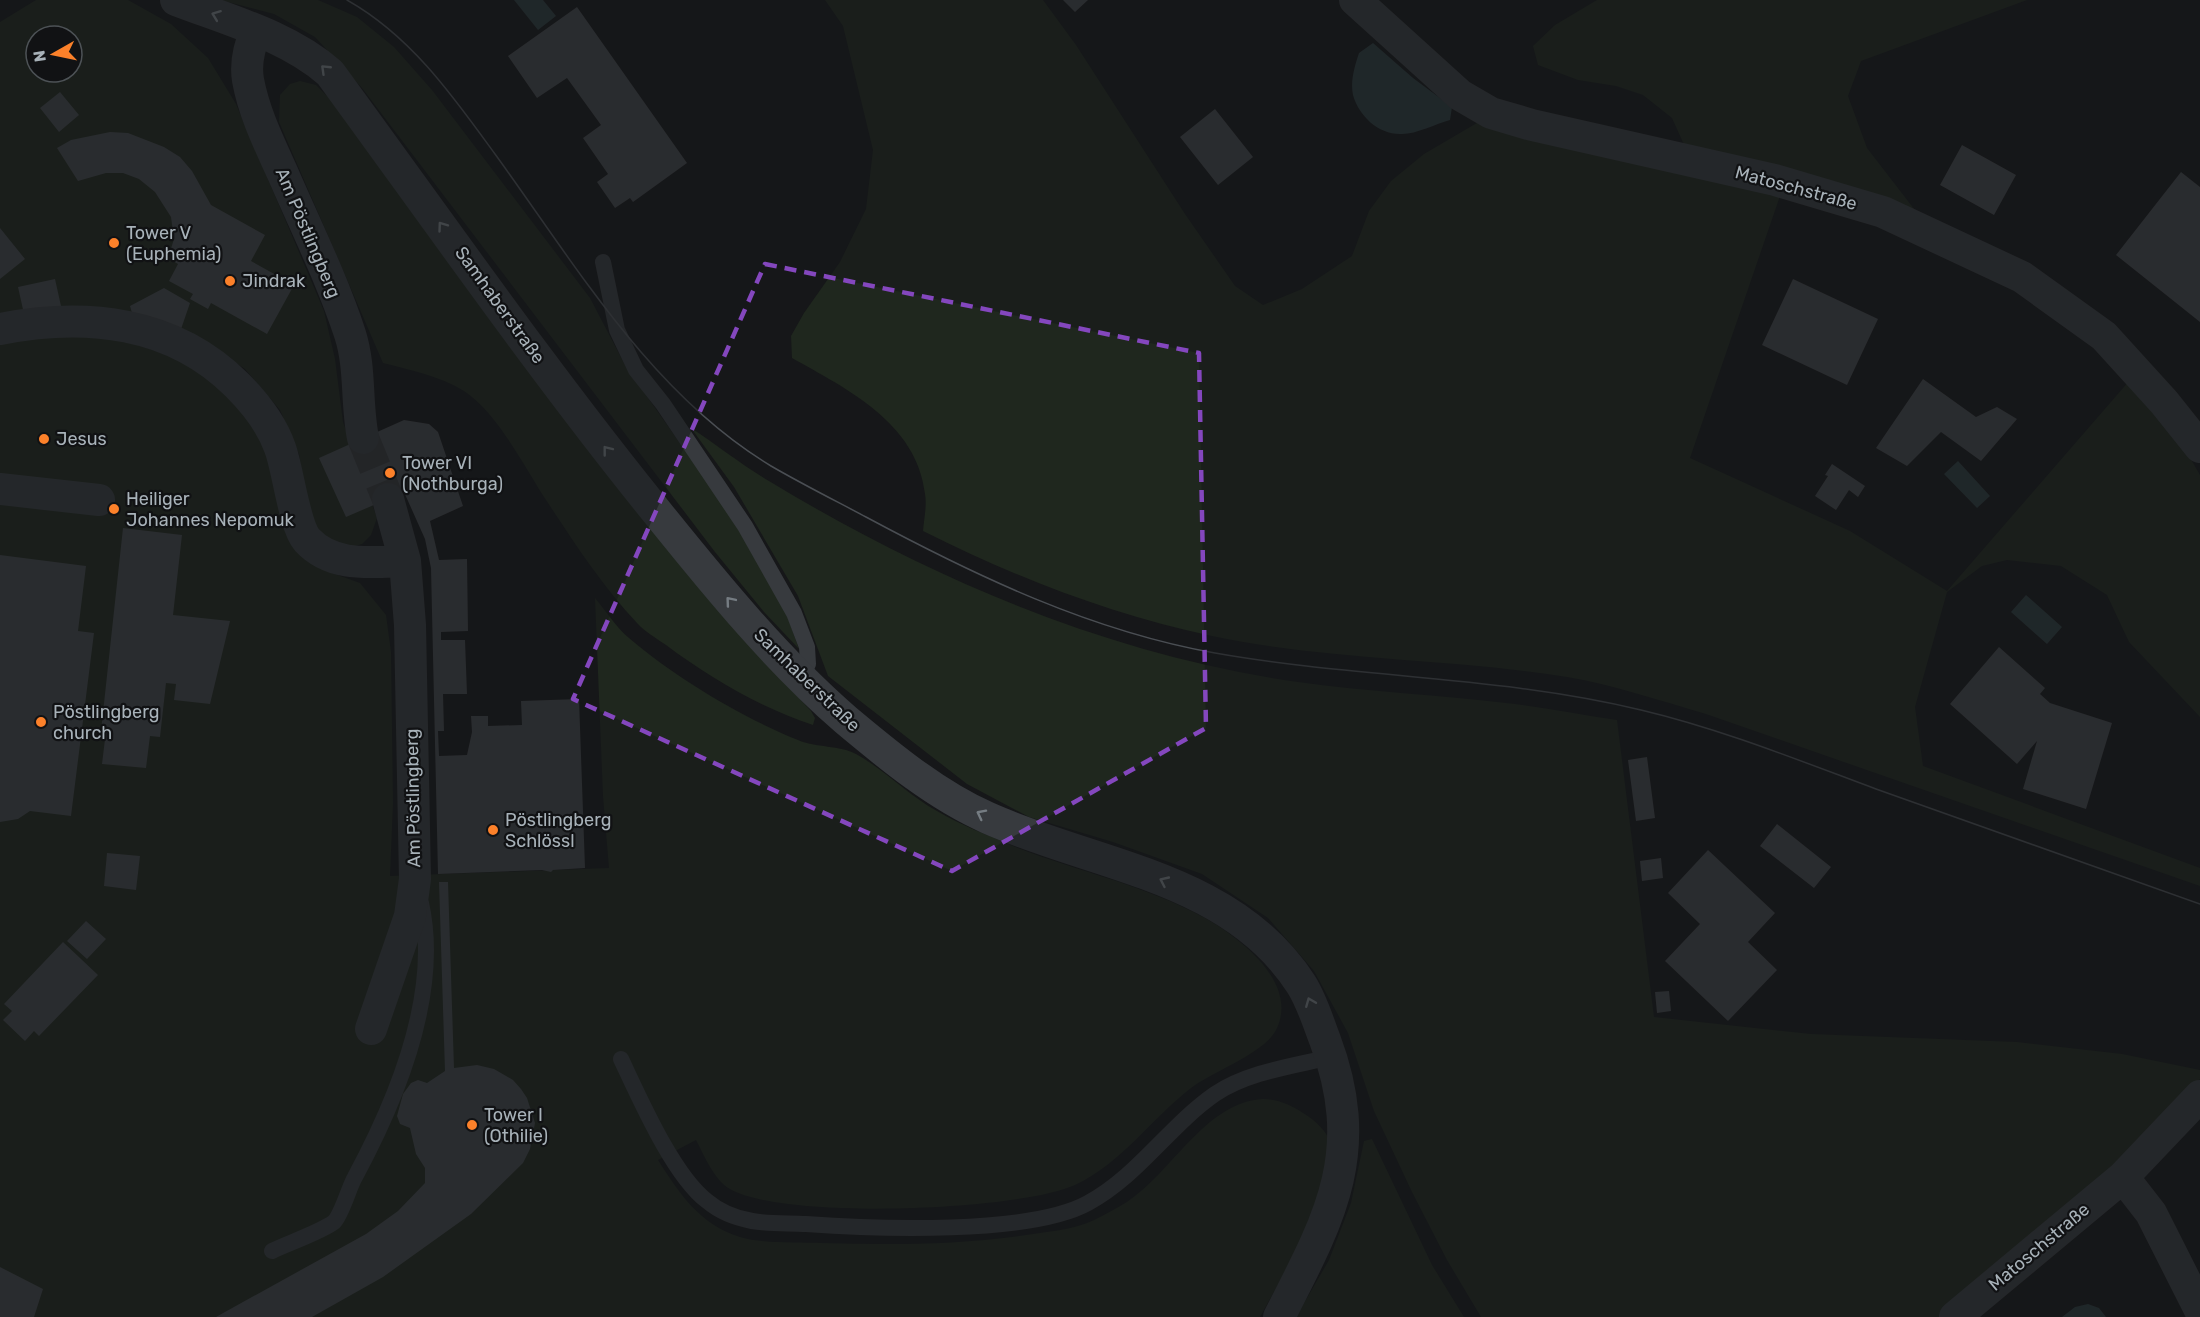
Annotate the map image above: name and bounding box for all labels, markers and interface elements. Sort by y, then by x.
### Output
one-way arrow [211,10,221,23]
north arrow [24,24,84,84]
text: N [29,49,50,63]
one-way arrow [322,66,333,77]
street label: Matoschstraße [1733,161,1859,215]
street label: Am Pöstlingberg [271,165,345,301]
one-way arrow [438,221,449,232]
place label: Tower V (Euphemia) [126,222,221,265]
marker: Tower V (Euphemia) [107,236,121,250]
street label: Samhaberstraße [450,242,550,368]
place label: Jindrak [242,270,306,292]
marker: Jindrak [223,274,237,288]
place label: Jesus [56,428,107,450]
marker: Jesus [37,432,51,446]
one-way arrow [603,446,614,457]
place label: Tower VI (Nothburga) [402,452,503,495]
marker: Tower VI (Nothburga) [383,466,397,480]
place label: Heiliger Johannes Nepomuk [126,488,295,531]
marker: Heiliger Johannes Nepomuk [107,502,121,516]
one-way arrow [726,597,737,608]
street label: Samhaberstraße [749,624,865,736]
place label: Pöstlingberg church [53,701,160,744]
marker: Pöstlingberg church [34,715,48,729]
street label: Am Pöstlingberg [401,728,425,868]
place label: Pöstlingberg Schlössl [505,809,612,852]
one-way arrow [976,810,987,822]
marker: Pöstlingberg Schlössl [486,823,500,837]
one-way arrow [1160,876,1171,888]
one-way arrow [1305,997,1317,1008]
place label: Tower I (Othilie) [484,1104,548,1147]
marker: Tower I (Othilie) [465,1118,479,1132]
street label: Matoschstraße [1984,1198,2094,1296]

